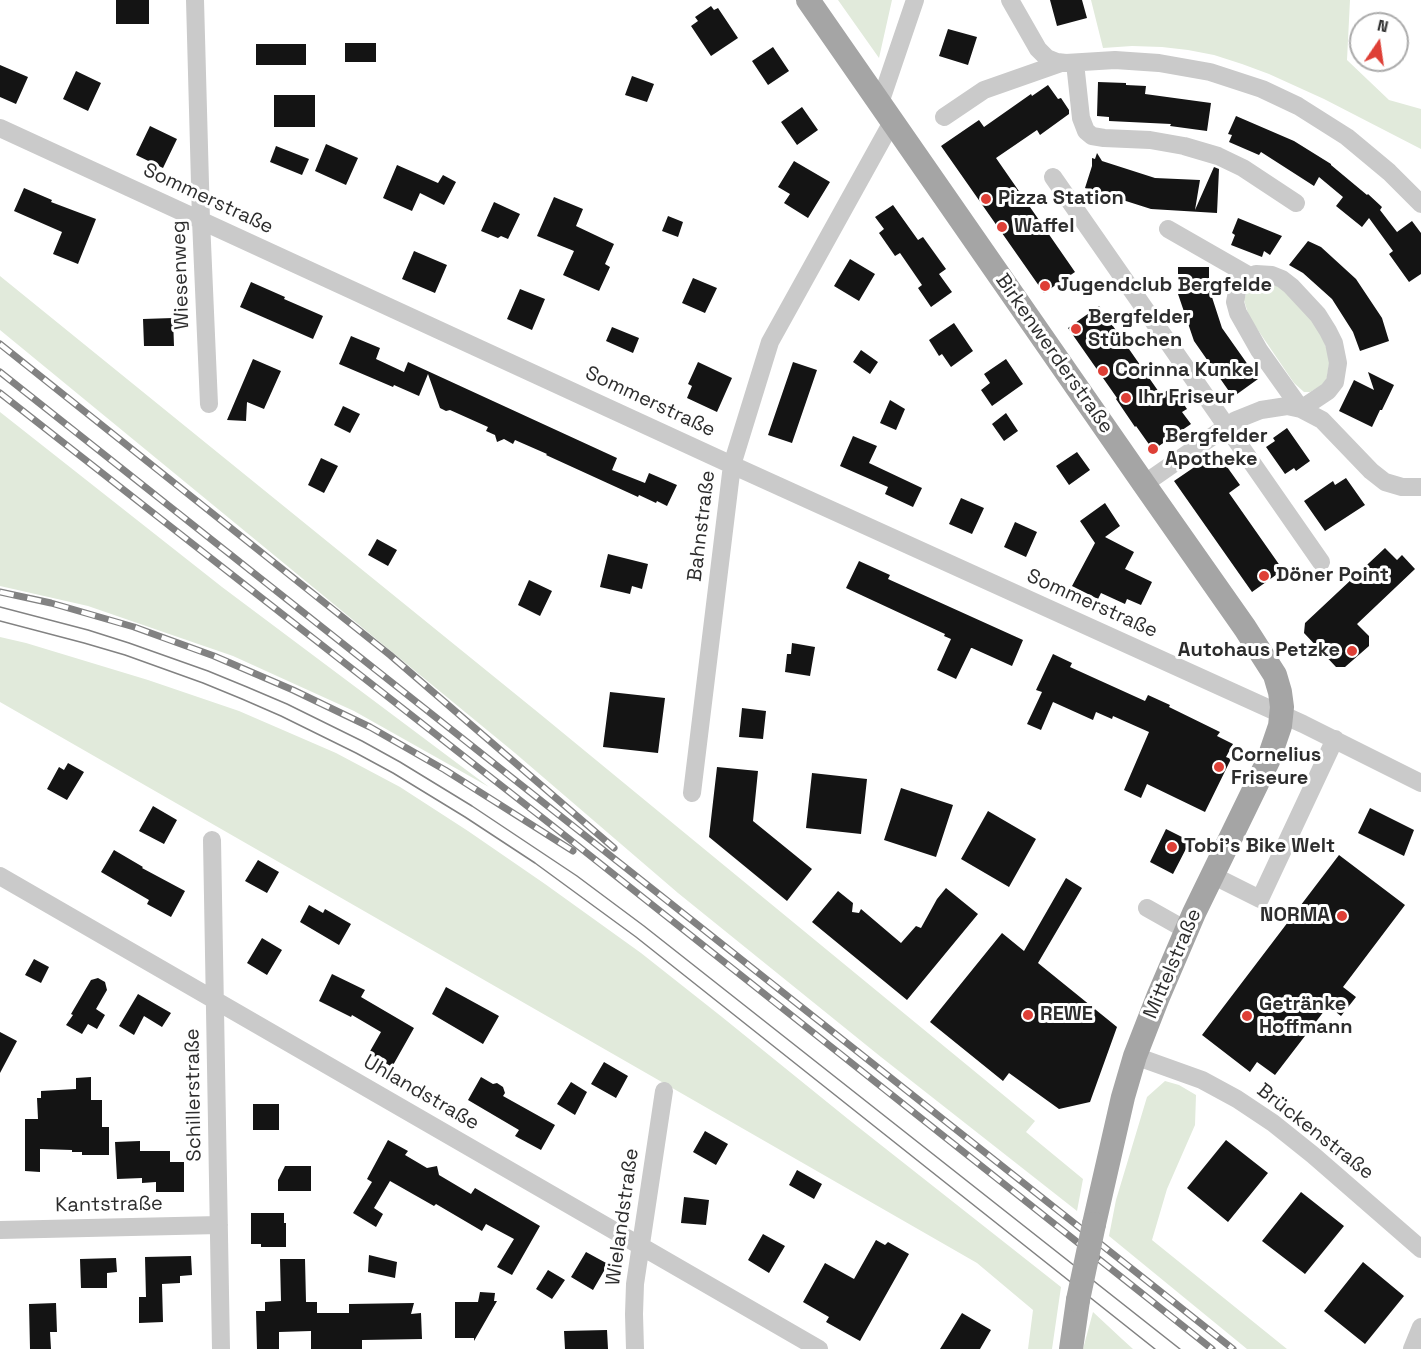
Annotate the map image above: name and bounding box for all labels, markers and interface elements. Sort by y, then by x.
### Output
north arrow [1349,12,1409,72]
text: N [1375,14,1390,37]
street label: Sommerstraße [139,158,277,240]
place label: Pizza Station [998,187,1124,211]
marker: Pizza Station [979,192,993,206]
place label: Waffel [1014,215,1074,239]
street label: Wiesenweg [167,220,195,330]
marker: Waffel [995,220,1009,234]
street label: Birkenwerderstraße [990,270,1118,438]
place label: Jugendclub Bergfelde [1057,274,1272,298]
marker: Jugendclub Bergfelde [1038,279,1052,293]
place label: Bergfelder Stübchen [1088,306,1191,353]
marker: Bergfelder Stübchen [1069,322,1083,336]
place label: Corinna Kunkel [1115,359,1259,383]
street label: Sommerstraße [581,361,719,443]
marker: Corinna Kunkel [1096,364,1110,378]
place label: Ihr Friseur [1138,386,1235,410]
marker: Ihr Friseur [1119,391,1133,405]
place label: Bergfelder Apotheke [1165,425,1268,472]
marker: Bergfelder Apotheke [1146,442,1160,456]
street label: Bahnstraße [683,469,721,583]
street label: Sommerstraße [1023,564,1161,644]
place label: Döner Point [1276,564,1389,588]
marker: Döner Point [1257,569,1271,583]
place label: Autohaus Petzke [1178,639,1340,663]
marker: Autohaus Petzke [1345,644,1359,658]
place label: Cornelius Friseure [1231,744,1321,791]
marker: Cornelius Friseure [1212,760,1226,774]
place label: Tobi's Bike Welt [1184,835,1335,859]
marker: Tobi's Bike Welt [1165,840,1179,854]
place label: NORMA [1260,904,1330,928]
street label: Mittelstraße [1139,905,1207,1023]
marker: NORMA [1335,909,1349,923]
place label: Getränke Hoffmann [1259,993,1353,1040]
place label: REWE [1040,1003,1093,1027]
marker: REWE [1021,1008,1035,1022]
marker: Getränke Hoffmann [1240,1009,1254,1023]
street label: Schillerstraße [181,1028,207,1162]
street label: Uhlandstraße [359,1050,483,1136]
street label: Brückenstraße [1252,1079,1378,1185]
street label: Wielandstraße [601,1147,645,1287]
street label: Kantstraße [55,1192,163,1218]

